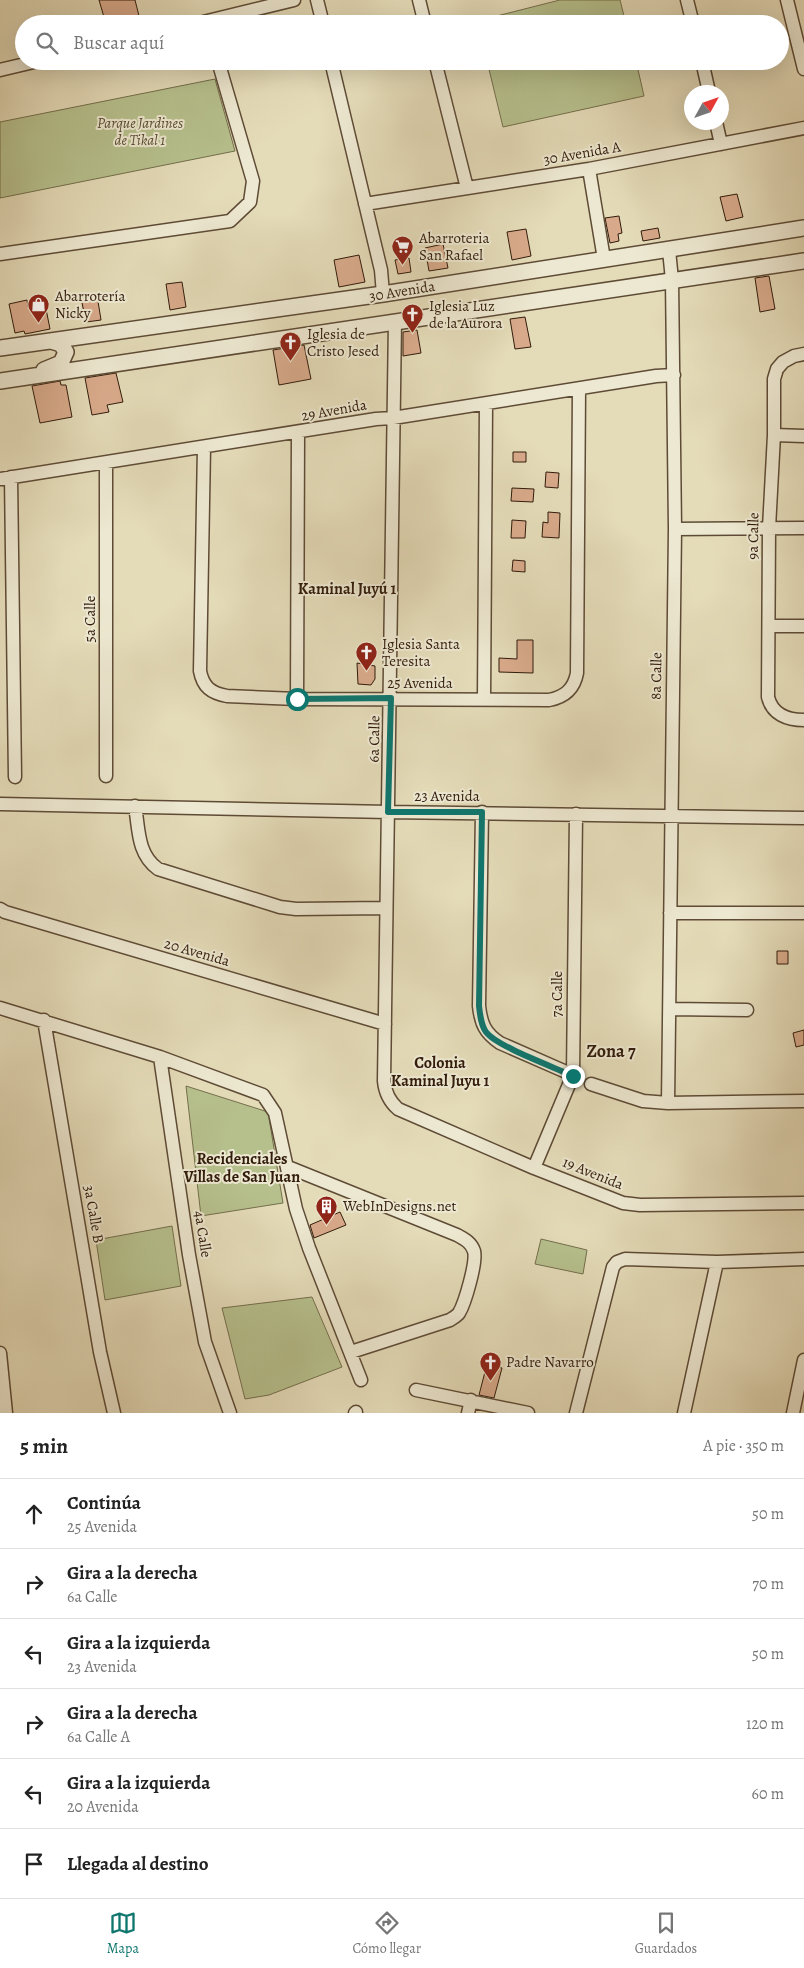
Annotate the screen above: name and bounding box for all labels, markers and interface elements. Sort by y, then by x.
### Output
search box [15,15,789,70]
icon: search [33,29,61,57]
text: Buscar aquí [73,30,164,56]
north arrow [684,85,729,130]
park label: Parque Jardines de Tikal 1 [97,113,183,150]
street label: 30 Avenida A [542,136,622,170]
place label: Abarroteria San Rafael [418,228,490,265]
supermarket icon: Abarroteria San Rafael [391,235,415,266]
street label: 30 Avenida [368,276,436,306]
place label: Abarrotería Nicky [54,286,126,323]
shop icon: Abarrotería Nicky [27,293,51,324]
place label: Iglesia Luz de la Aurora [429,296,503,333]
church icon: Iglesia Luz de la Aurora [401,303,425,334]
place label: Iglesia de Cristo Jesed [307,324,380,361]
church icon: Iglesia de Cristo Jesed [279,331,303,362]
street label: 29 Avenida [300,394,368,426]
street label: 9a Calle [743,512,763,560]
district label: Kaminal Juyú 1 [298,578,396,600]
street label: 5a Calle [80,595,100,642]
place label: Iglesia Santa Teresita [382,634,460,671]
church icon: Iglesia Santa Teresita [354,641,378,672]
street label: 8a Calle [646,652,666,700]
street label: 25 Avenida [387,673,453,693]
route start [286,688,309,711]
street label: 6a Calle [364,715,384,763]
street label: 23 Avenida [414,786,480,806]
street label: 20 Avenida [162,933,232,971]
street label: 7a Calle [547,970,567,1017]
district label: Zona 7 [586,1039,636,1063]
district label: Colonia Kaminal Juyu 1 [391,1052,489,1092]
route end [562,1065,585,1088]
district label: Recidenciales Villas de San Juan [183,1148,300,1188]
street label: 19 Avenida [560,1152,626,1194]
street label: 3a Calle B [79,1183,109,1245]
building icon: WebInDesigns.net [315,1194,339,1225]
place label: WebInDesigns.net [342,1196,457,1216]
street label: 4a Calle [189,1209,217,1259]
church icon: Padre Navarro [478,1350,502,1381]
place label: Padre Navarro [506,1352,594,1372]
text: 5 min [20,1432,68,1460]
text: A pie · 350 m [703,1435,784,1457]
text: Continúa [67,1490,141,1516]
icon: ahead [20,1500,48,1528]
text: 50 m [752,1503,784,1525]
text: 25 Avenida [67,1516,137,1538]
text: Gira a la derecha [67,1560,198,1586]
icon: right [20,1570,48,1598]
text: 70 m [752,1573,784,1595]
text: 6a Calle [67,1586,117,1608]
text: Gira a la izquierda [67,1630,210,1656]
icon: left [20,1640,48,1668]
text: 50 m [752,1643,784,1665]
text: 23 Avenida [67,1656,137,1678]
text: Gira a la derecha [67,1700,198,1726]
icon: right [20,1710,48,1738]
text: 120 m [746,1713,784,1735]
text: 6a Calle A [67,1726,130,1748]
text: Gira a la izquierda [67,1770,210,1796]
icon: left [20,1780,48,1808]
text: 60 m [752,1783,784,1805]
text: 20 Avenida [67,1796,139,1818]
icon: arrive [20,1850,48,1878]
text: Llegada al destino [67,1851,209,1877]
tab: Mapa [107,1909,139,1958]
tab: Cómo llegar [353,1909,421,1958]
tab: Guardados [635,1909,697,1958]

